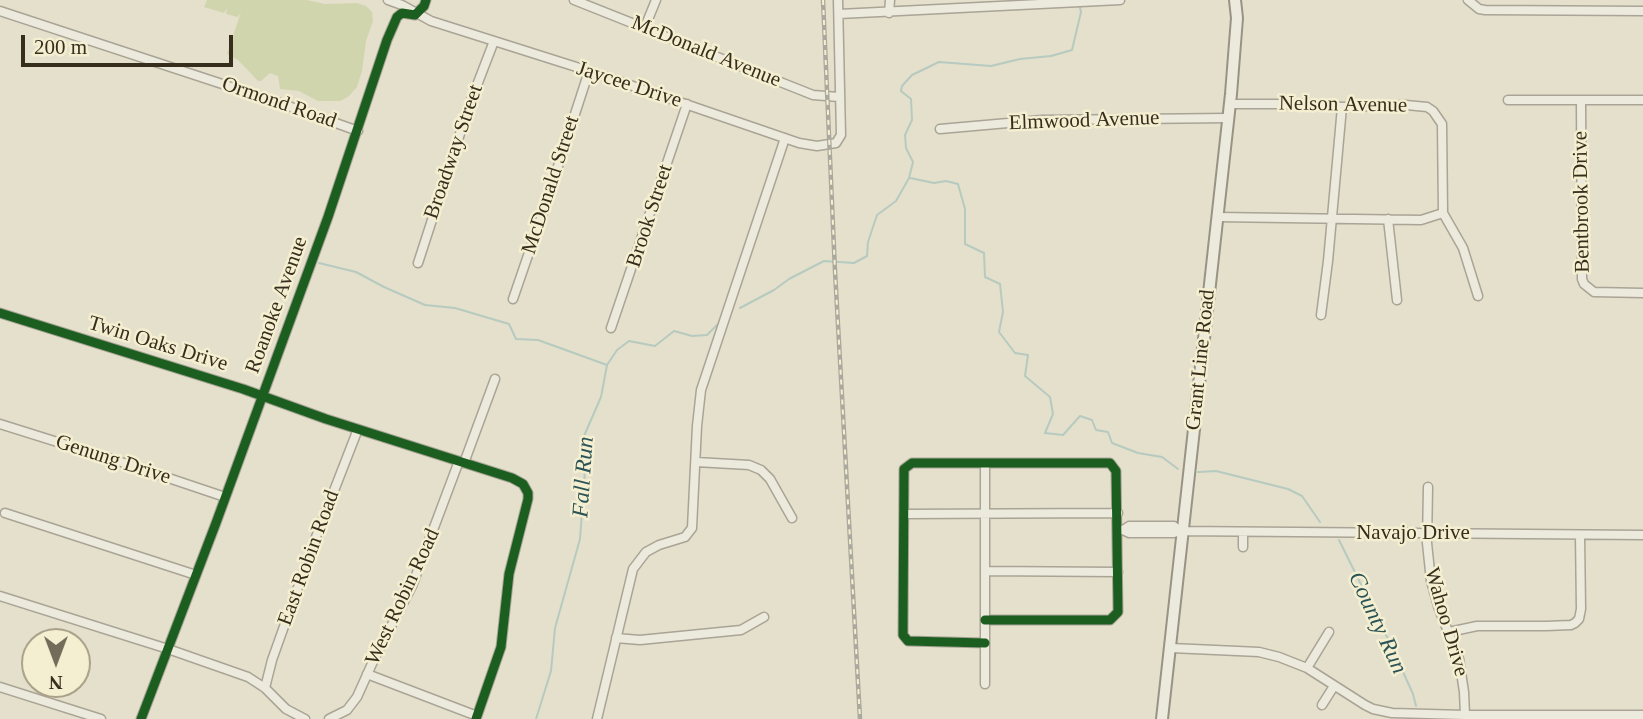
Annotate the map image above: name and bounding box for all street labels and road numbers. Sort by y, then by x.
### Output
street label: McDonald Avenue [628,11,784,93]
street label: Jaycee Drive [573,56,685,114]
street label: Ormond Road [218,72,340,134]
street label: Broadway Street [419,81,489,223]
street label: Nelson Avenue [1279,91,1407,119]
street label: Elmwood Avenue [1008,106,1160,136]
street label: McDonald Street [517,113,585,257]
street label: Bentbrook Drive [1568,131,1596,273]
street label: Brook Street [622,161,678,271]
street label: Roanoke Avenue [241,233,313,377]
street label: Grant Line Road [1181,289,1221,431]
street label: Twin Oaks Drive [85,311,231,377]
street label: Genung Drive [52,430,174,490]
street label: East Robin Road [273,487,345,629]
street label: Navajo Drive [1356,520,1470,546]
street label: West Robin Road [360,525,446,669]
street label: Wahoo Drive [1418,565,1474,679]

